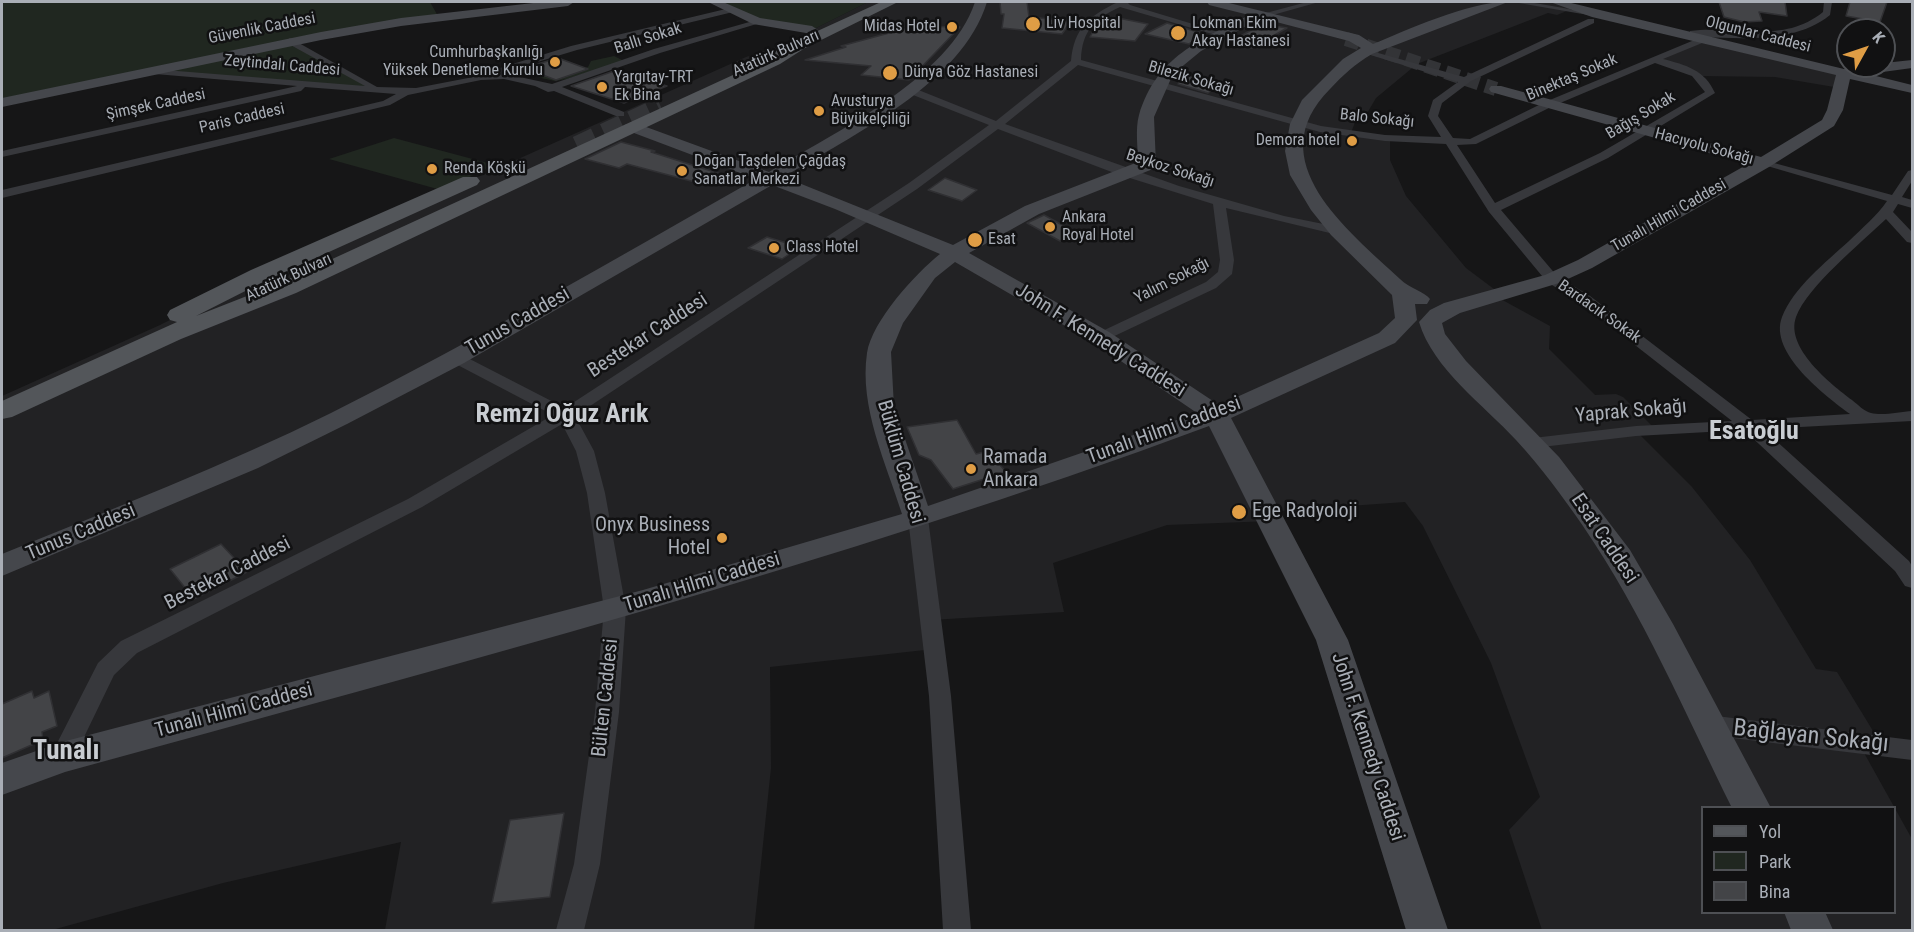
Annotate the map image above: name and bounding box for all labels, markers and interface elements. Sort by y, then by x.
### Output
street label: Güvenlik Caddesi [207,9,317,49]
street label: Olgunlar Caddesi [1703,13,1813,57]
place label: Liv Hospital [1046,14,1121,34]
place label: Lokman Ekim Akay Hastanesi [1192,14,1290,52]
marker: Liv Hospital [1024,15,1042,33]
place label: Midas Hotel [864,17,940,37]
north arrow [1836,18,1896,78]
street label: Ballı Sokak [612,19,684,59]
marker: Midas Hotel [945,20,959,34]
marker: Lokman Ekim Akay Hastanesi [1169,24,1187,42]
street label: Atatürk Bulvarı [730,26,822,82]
text: K [1869,28,1889,47]
place label: Cumhurbaşkanlığı Yüksek Denetleme Kurulu [383,43,543,81]
street label: Binektaş Sokak [1524,50,1620,106]
street label: Zeytindalı Caddesi [223,51,341,81]
marker: Cumhurbaşkanlığı Yüksek Denetleme Kurulu [548,55,562,69]
street label: Bilezik Sokağı [1146,58,1236,100]
place label: Dünya Göz Hastanesi [904,63,1038,83]
marker: Dünya Göz Hastanesi [881,64,899,82]
place label: Yargıtay-TRT Ek Bina [614,68,693,106]
marker: Yargıtay-TRT Ek Bina [595,80,609,94]
street label: Şimşek Caddesi [105,85,207,125]
street label: Bağış Sokak [1603,88,1679,144]
place label: Avusturya Büyükelçiliği [831,92,910,130]
street label: Paris Caddesi [197,100,287,138]
marker: Avusturya Büyükelçiliği [812,104,826,118]
street label: Balo Sokağı [1339,106,1415,132]
street label: Hacıyolu Sokağı [1653,125,1755,169]
place label: Demora hotel [1256,131,1340,151]
marker: Demora hotel [1345,134,1359,148]
street label: Beykoz Sokağı [1124,146,1216,192]
place label: Doğan Taşdelen Çağdaş Sanatlar Merkezi [694,152,846,190]
place label: Renda Köşkü [444,159,526,179]
marker: Renda Köşkü [425,162,439,176]
marker: Doğan Taşdelen Çağdaş Sanatlar Merkezi [675,164,689,178]
street label: Tunalı Hilmi Caddesi [1608,175,1730,257]
place label: Ankara Royal Hotel [1062,208,1134,246]
marker: Ankara Royal Hotel [1043,220,1057,234]
place label: Esat [988,230,1016,250]
marker: Esat [966,231,984,249]
place label: Class Hotel [786,238,859,258]
marker: Class Hotel [767,241,781,255]
street label: Atatürk Bulvarı [243,250,335,306]
street label: Yalım Sokağı [1131,254,1213,308]
street label: Bardacık Sokak [1554,276,1644,348]
street label: John F. Kennedy Caddesi [1010,279,1190,403]
street label: Tunus Caddesi [462,283,574,361]
street label: Bestekar Caddesi [584,288,712,384]
street label: Tunalı Hilmi Caddesi [1084,392,1244,470]
street label: Yaprak Sokağı [1574,395,1688,429]
street label: Büklüm Caddesi [871,397,929,527]
district label: Remzi Oğuz Arık [475,399,649,431]
district label: Esatoğlu [1709,416,1799,448]
place label: Ramada Ankara [983,446,1047,493]
marker: Ramada Ankara [964,462,978,476]
street label: Esat Caddesi [1565,490,1643,588]
street label: Tunus Caddesi [23,499,139,567]
place label: Ege Radyoloji [1252,500,1358,524]
marker: Ege Radyoloji [1230,503,1248,521]
place label: Onyx Business Hotel [595,514,710,561]
marker: Onyx Business Hotel [715,531,729,545]
street label: Bestekar Caddesi [161,532,295,616]
street label: Tunalı Hilmi Caddesi [621,548,783,618]
street label: Bülten Caddesi [588,638,624,758]
street label: John F. Kennedy Caddesi [1325,650,1409,844]
street label: Tunalı Hilmi Caddesi [153,678,315,744]
street label: Bağlayan Sokağı [1732,715,1890,759]
district label: Tunalı [33,736,99,768]
legend [1701,806,1896,914]
text: Yol [1759,821,1781,842]
text: Park [1759,851,1791,872]
text: Bina [1759,881,1790,902]

